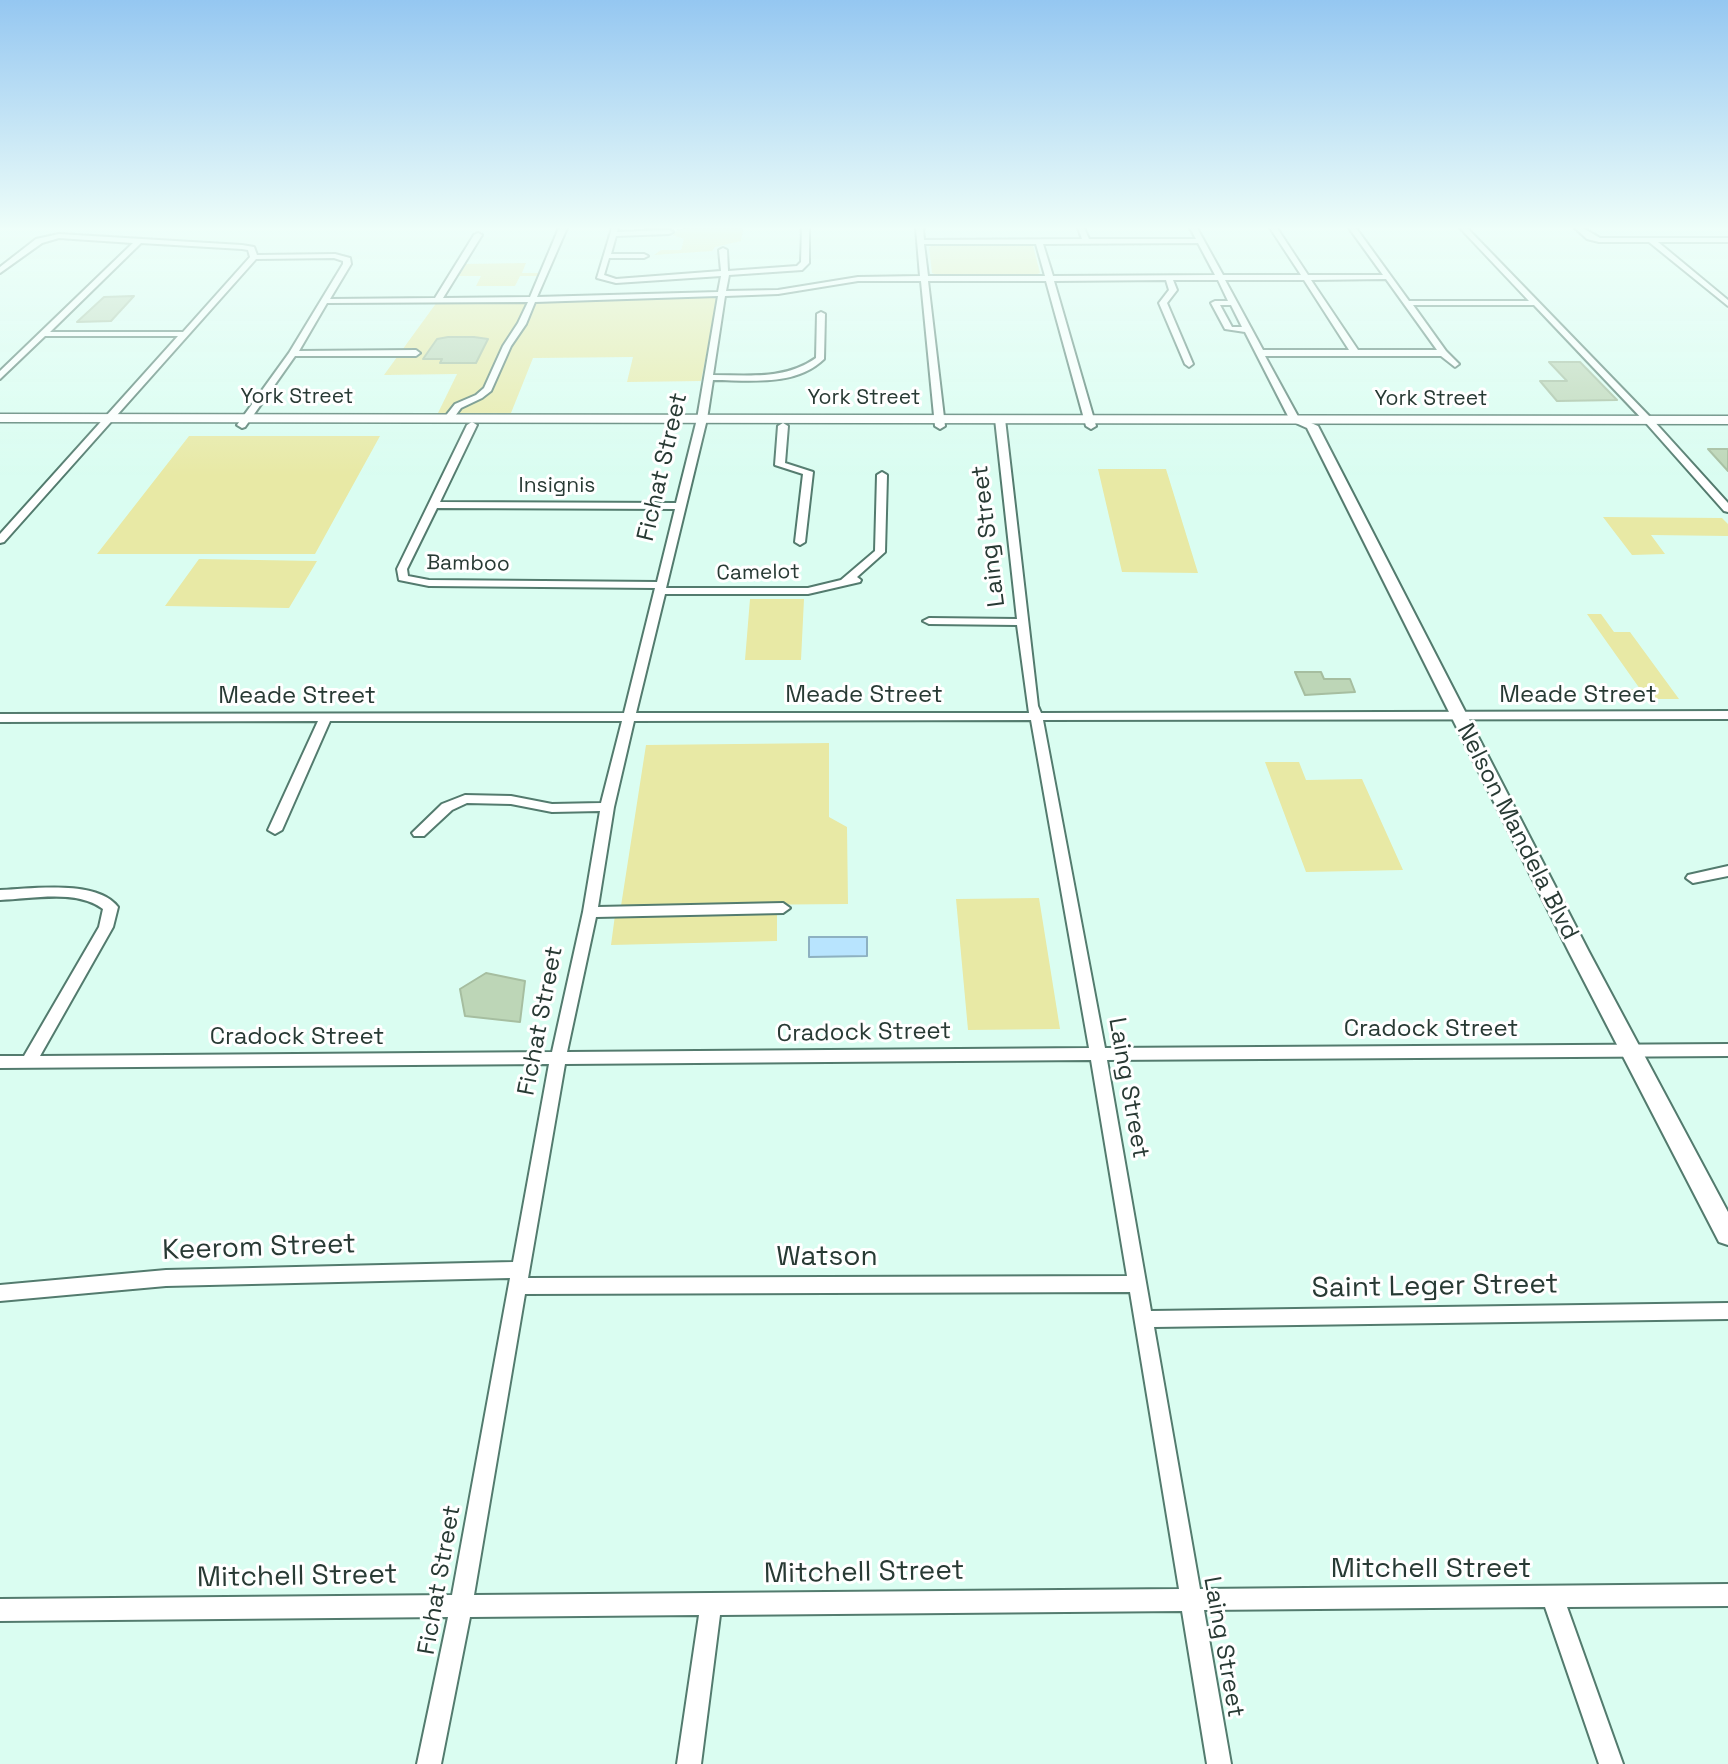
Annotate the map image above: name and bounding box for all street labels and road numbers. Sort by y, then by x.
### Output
street label: York Street [241,384,353,410]
street label: York Street [808,385,920,411]
street label: York Street [1375,386,1487,412]
street label: Fichat Street [632,390,694,544]
street label: Laing Street [966,464,1012,608]
street label: Insignis [519,473,595,499]
street label: Bamboo [426,551,510,577]
street label: Camelot [716,560,800,586]
street label: Meade Street [785,681,943,709]
street label: Meade Street [1499,681,1657,709]
street label: Meade Street [218,682,376,710]
street label: Nelson Mandela Blvd [1450,719,1584,945]
street label: Fichat Street [512,944,570,1098]
street label: Laing Street [1101,1015,1155,1161]
street label: Cradock Street [1344,1015,1518,1043]
street label: Cradock Street [776,1017,952,1049]
street label: Cradock Street [210,1023,384,1051]
street label: Keerom Street [162,1228,356,1268]
street label: Watson [776,1240,878,1274]
street label: Saint Leger Street [1311,1268,1559,1306]
street label: Fichat Street [413,1503,467,1657]
street label: Mitchell Street [1331,1552,1531,1586]
street label: Mitchell Street [764,1554,964,1592]
street label: Mitchell Street [197,1558,397,1596]
street label: Laing Street [1196,1574,1250,1720]

